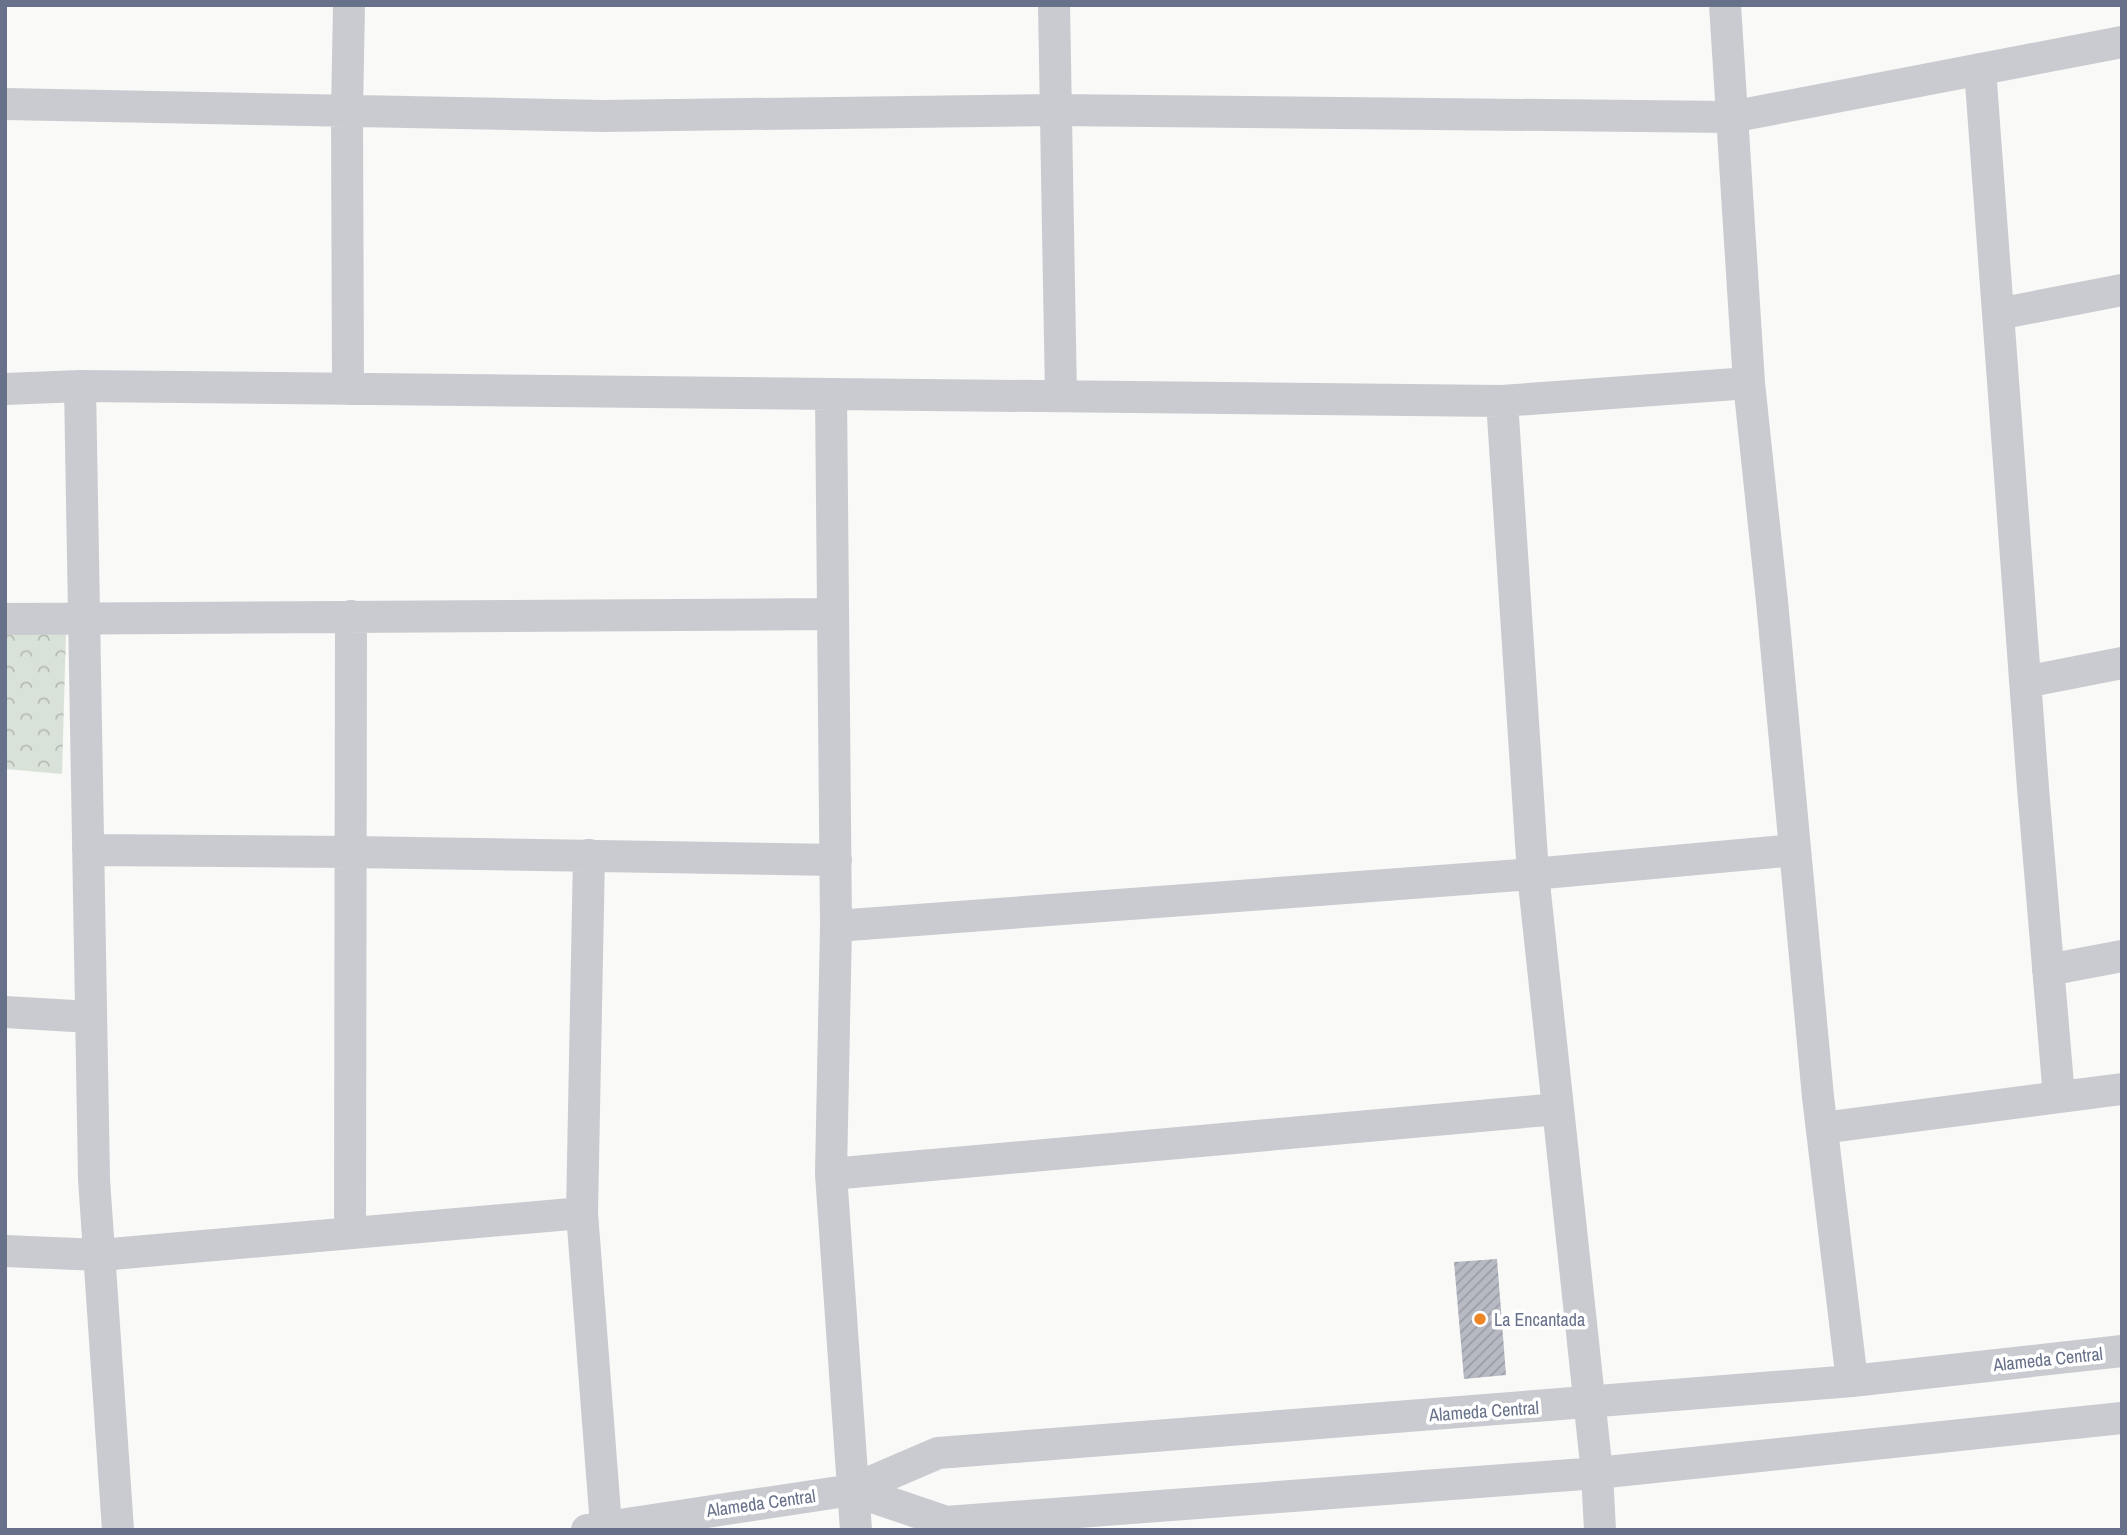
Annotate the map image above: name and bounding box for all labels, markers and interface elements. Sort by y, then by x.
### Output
place label: La Encantada [1494,1307,1585,1332]
marker: La Encantada [1472,1311,1488,1327]
street label: Alameda Central [1991,1341,2104,1377]
street label: Alameda Central [1427,1395,1540,1427]
street label: Alameda Central [704,1483,817,1523]

